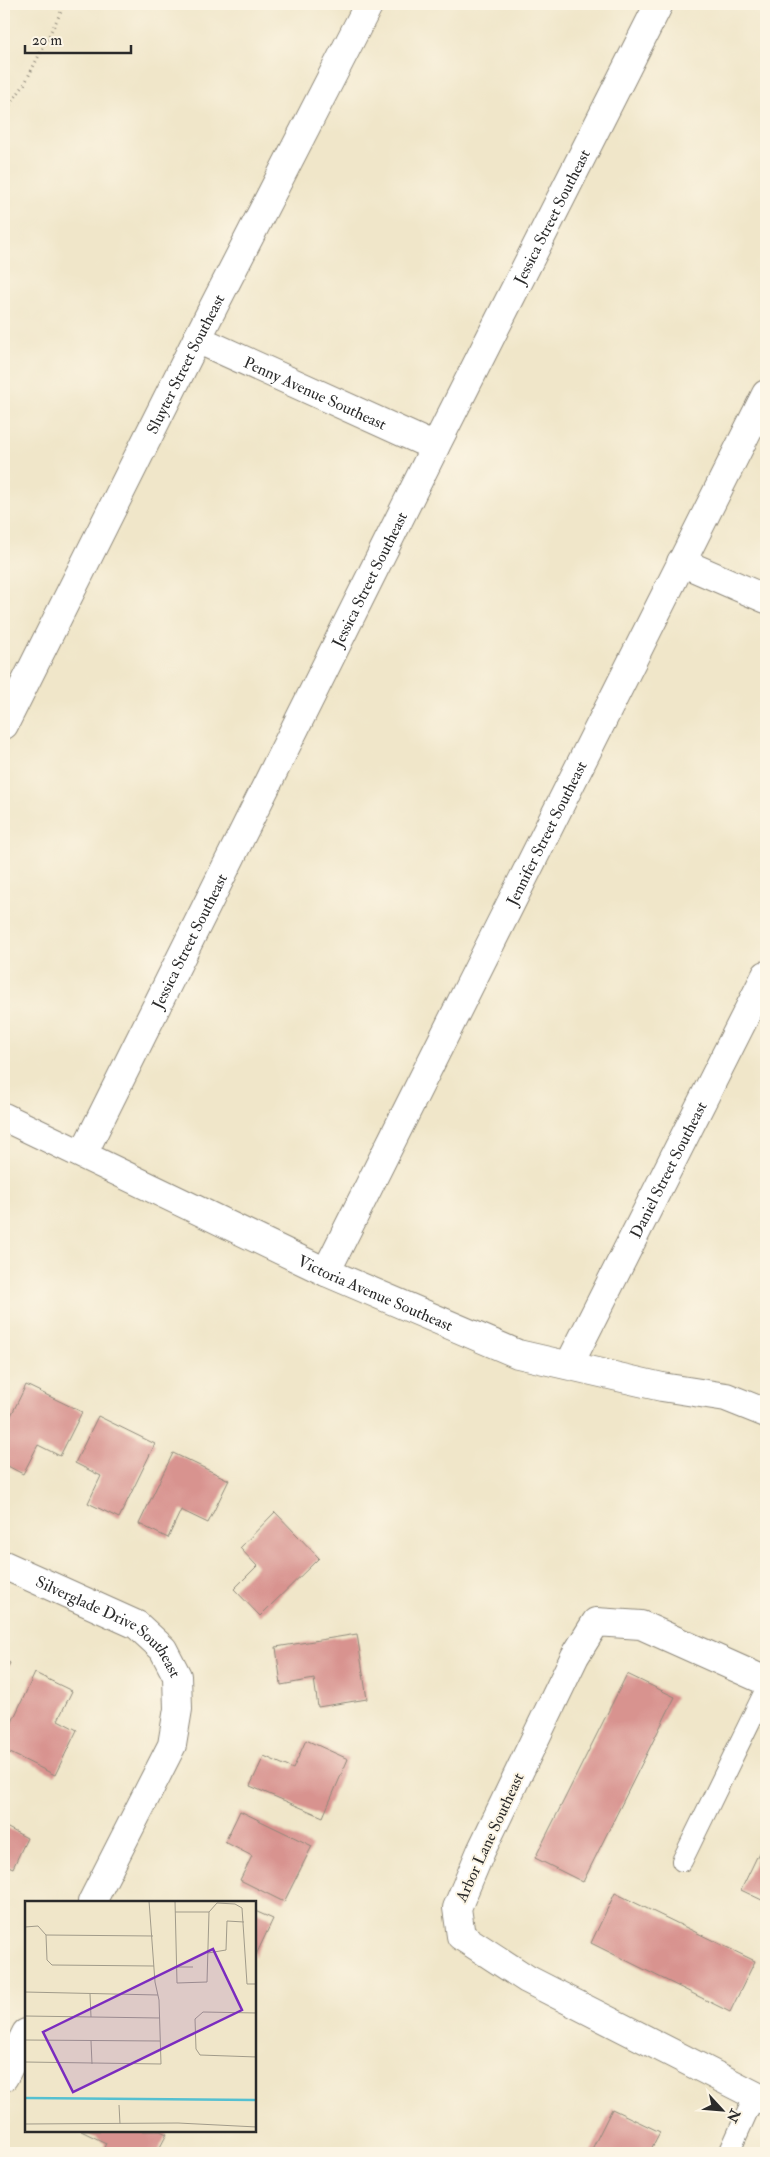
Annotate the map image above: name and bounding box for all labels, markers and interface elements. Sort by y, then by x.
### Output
scale bar [25,22,131,54]
text: 20 m [32,31,62,50]
street label: Jessica Street Southeast [509,146,595,289]
street label: Sluyter Street Southeast [142,291,229,437]
street label: Penny Avenue Southeast [240,353,389,435]
street label: Jessica Street Southeast [327,509,412,652]
street label: Jennifer Street Southeast [502,758,591,910]
street label: Jessica Street Southeast [147,870,232,1014]
street label: Daniel Street Southeast [626,1098,712,1242]
street label: Victoria Avenue Southeast [294,1251,456,1336]
street label: Silverglade Drive Southeast [33,1572,185,1681]
street label: Arbor Lane Southeast [451,1770,529,1906]
inset map [25,1901,256,2132]
north arrow [698,2084,748,2134]
text: N [723,2105,744,2125]

